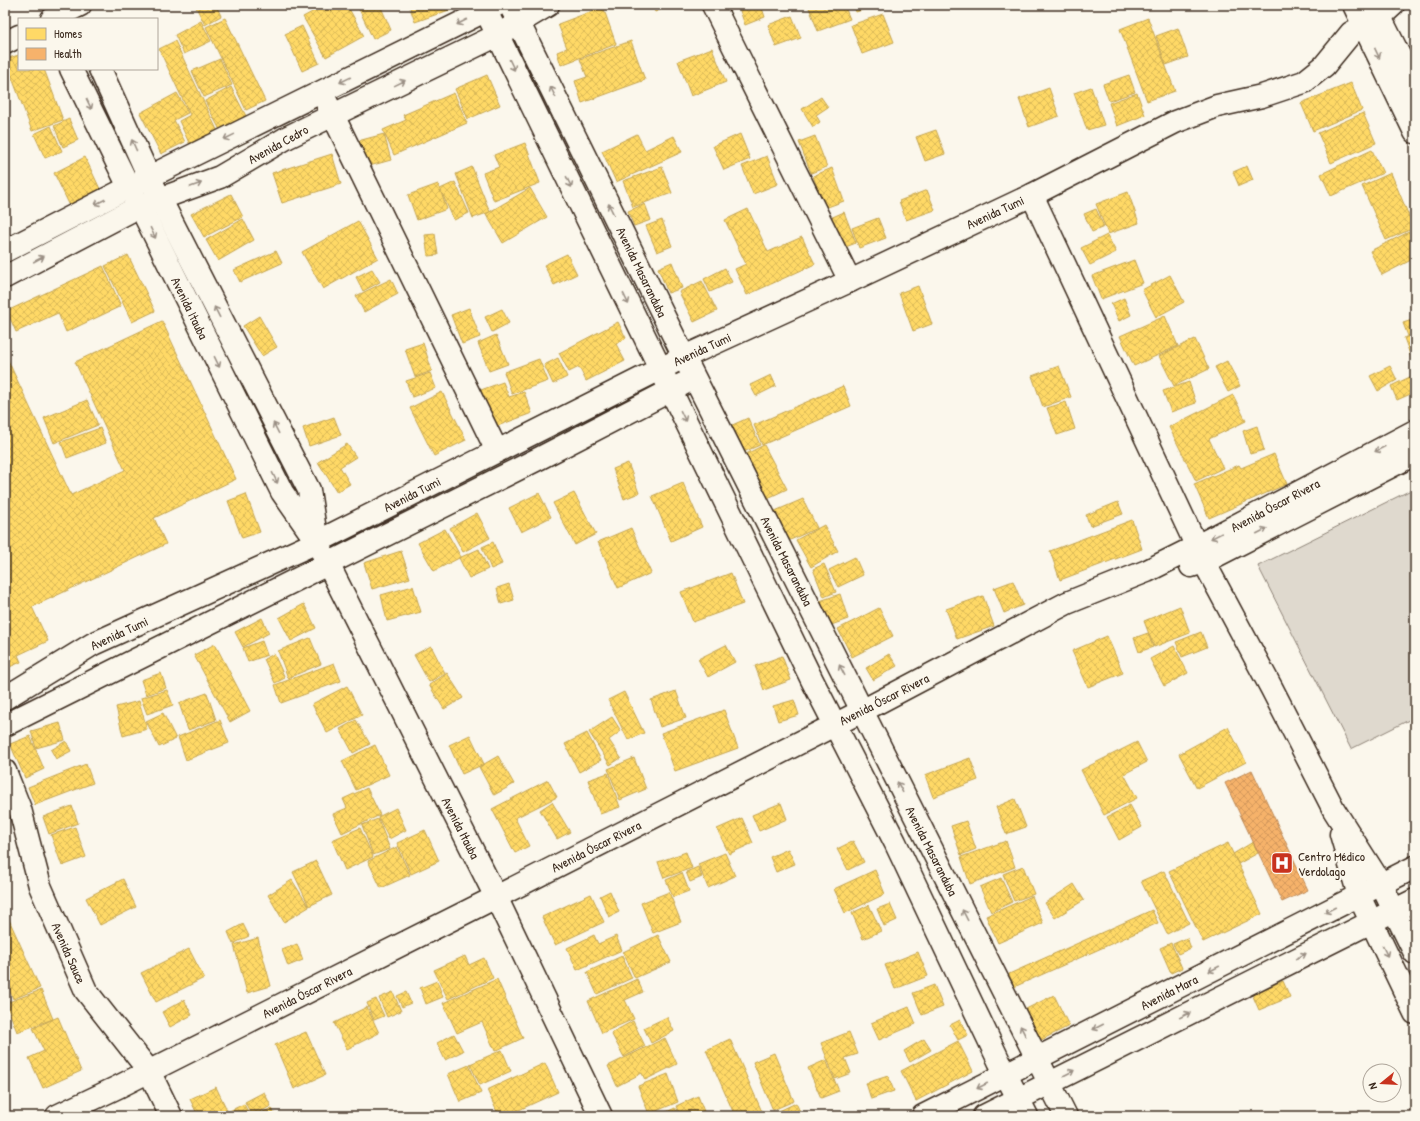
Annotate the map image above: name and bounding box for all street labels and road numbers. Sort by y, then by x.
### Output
street label: Avenida Cedro [245,120,311,168]
street label: Avenida Tumi [963,191,1027,233]
street label: Avenida Masaranduba [612,224,672,320]
street label: Avenida Itauba [167,274,213,342]
street label: Avenida Tumi [670,328,734,370]
street label: Avenida Tumi [380,472,444,516]
street label: Avenida Óscar Rivera [1227,474,1323,536]
street label: Avenida Masaranduba [757,513,817,609]
street label: Avenida Tumi [87,612,151,654]
street label: Avenida Óscar Rivera [836,669,932,729]
street label: Avenida Itauba [438,794,484,862]
street label: Avenida Masaranduba [902,803,962,899]
street label: Avenida Óscar Rivera [548,816,644,876]
street label: Avenida Sauce [48,920,90,986]
street label: Avenida Óscar Rivera [259,962,355,1022]
street label: Avenida Mara [1137,970,1201,1014]

